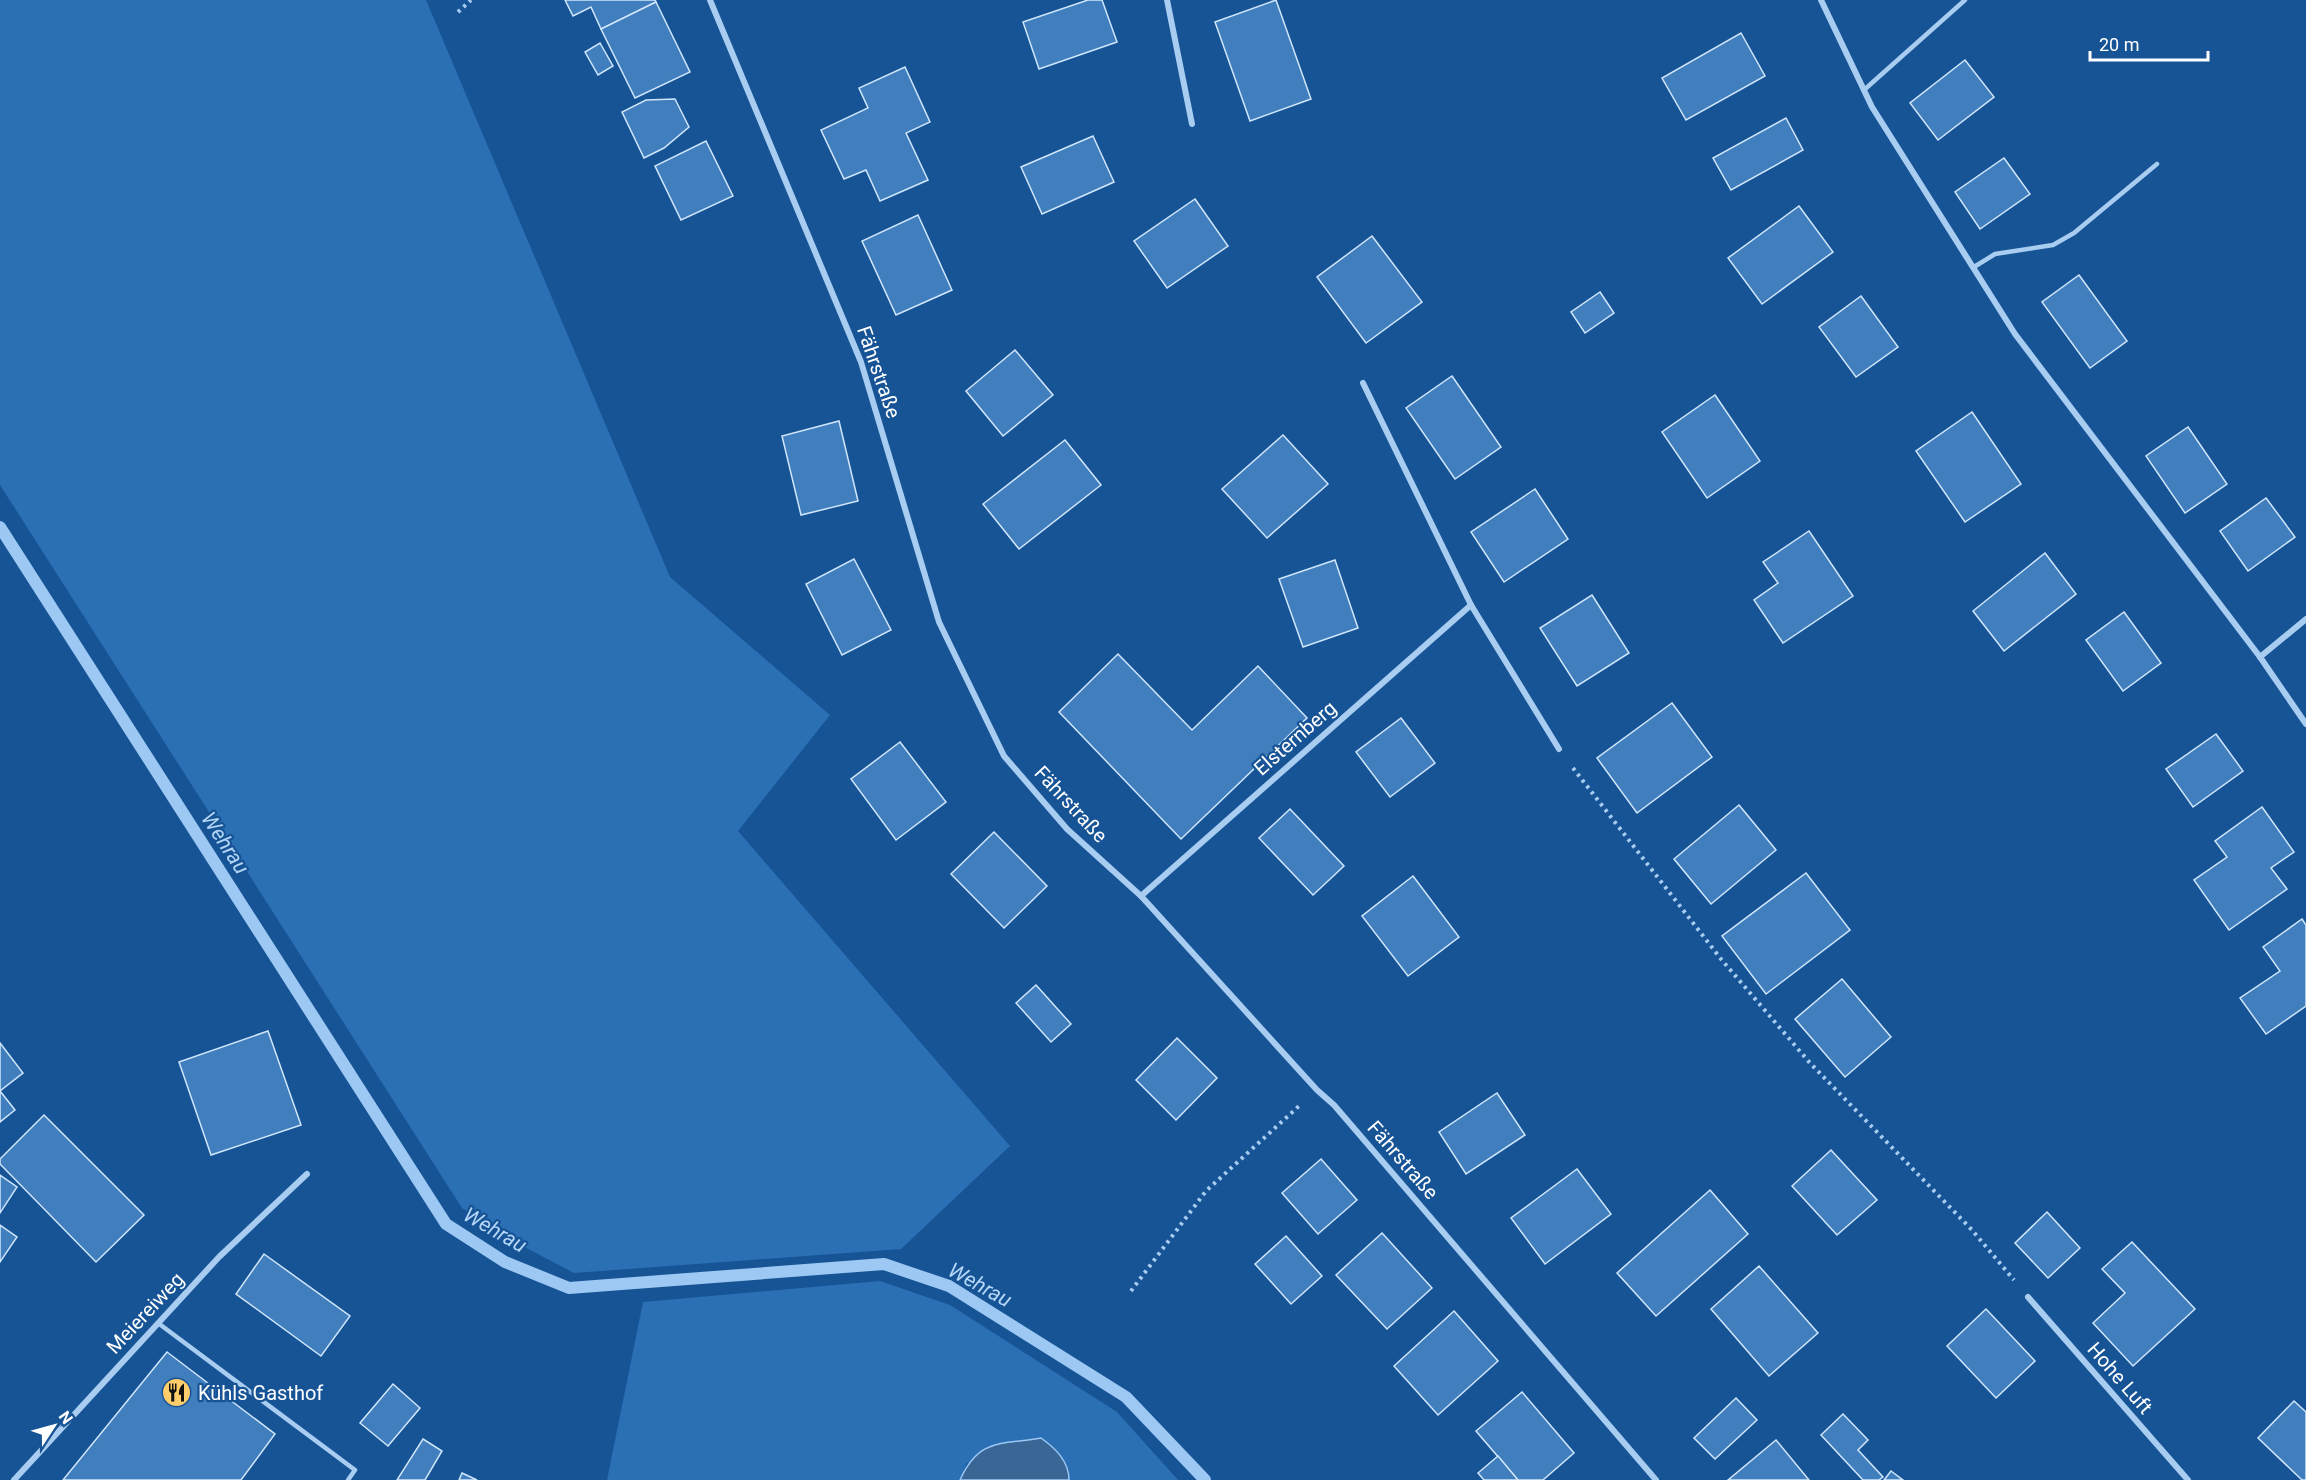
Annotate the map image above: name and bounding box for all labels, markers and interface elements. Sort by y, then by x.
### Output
scale bar [2090,24,2208,62]
text: 20 m [2099,34,2139,55]
street label: Fährstraße [852,323,906,421]
street label: Elsternberg [1249,696,1341,780]
street label: Fährstraße [1029,761,1113,847]
water label: Wehrau [196,808,254,878]
street label: Fährstraße [1362,1116,1444,1204]
water label: Wehrau [459,1202,531,1258]
water label: Wehrau [944,1258,1016,1312]
street label: Meiereiweg [101,1267,189,1359]
street label: Hohe Luft [2082,1337,2158,1419]
restaurant icon: Kühls Gasthof [161,1377,193,1409]
place label: Kühls Gasthof [198,1381,323,1405]
north arrow [24,1396,84,1456]
text: N [55,1407,77,1428]

